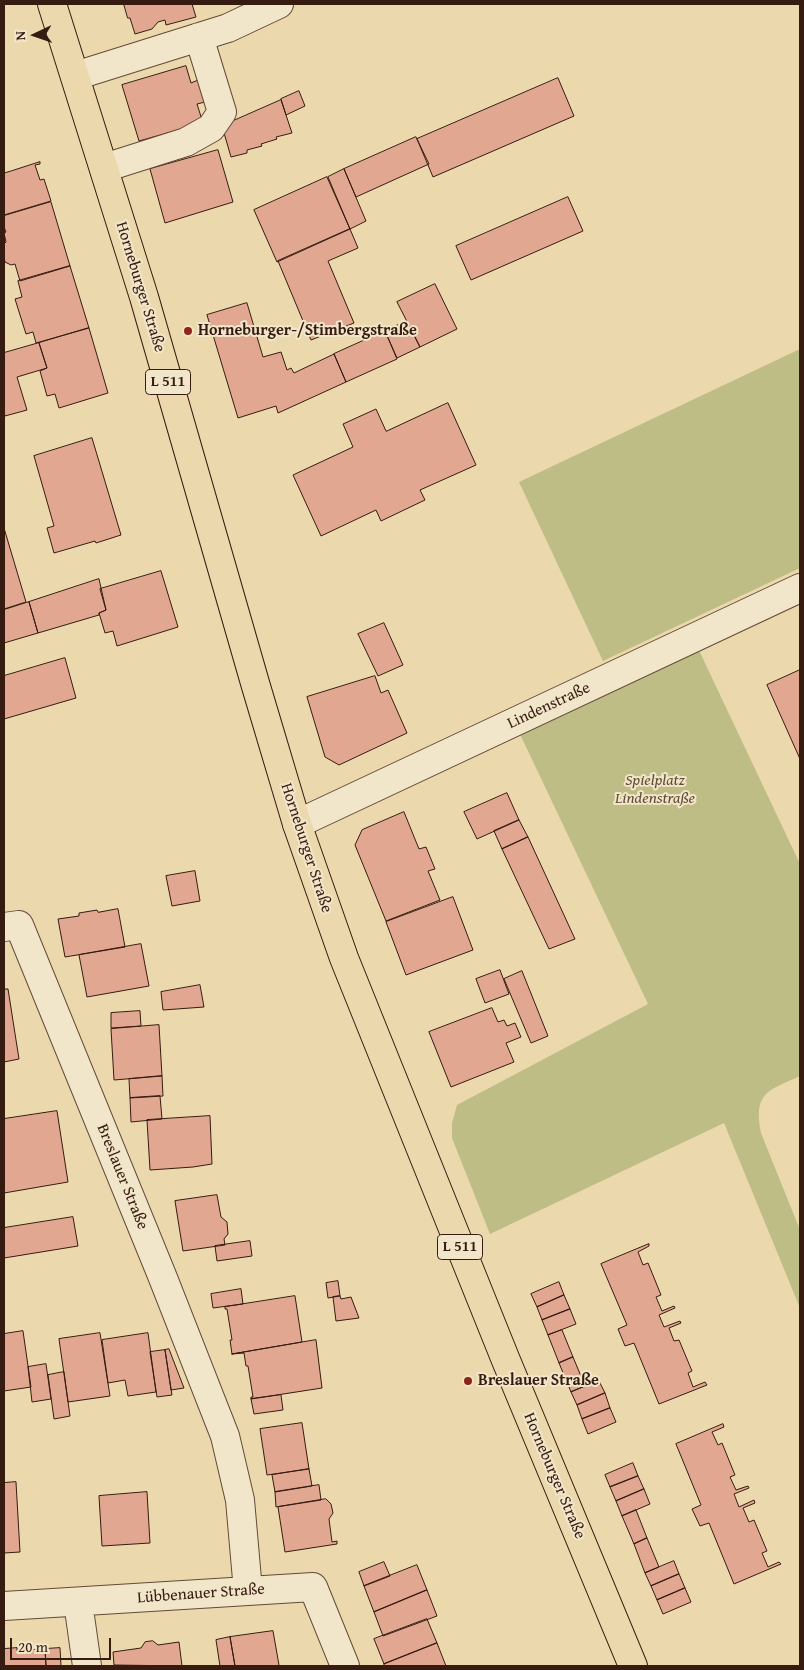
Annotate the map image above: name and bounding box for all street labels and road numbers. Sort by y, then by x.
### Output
street label: Horneburger Straße [111,219,169,355]
road number: L 511 [146,370,190,394]
street label: Lindenstraße [505,678,593,734]
street label: Horneburger Straße [276,781,336,915]
street label: Breslauer Straße [92,1121,152,1233]
road number: L 511 [438,1234,482,1260]
street label: Horneburger Straße [519,1410,589,1542]
street label: Lübbenauer Straße [137,1580,265,1608]

